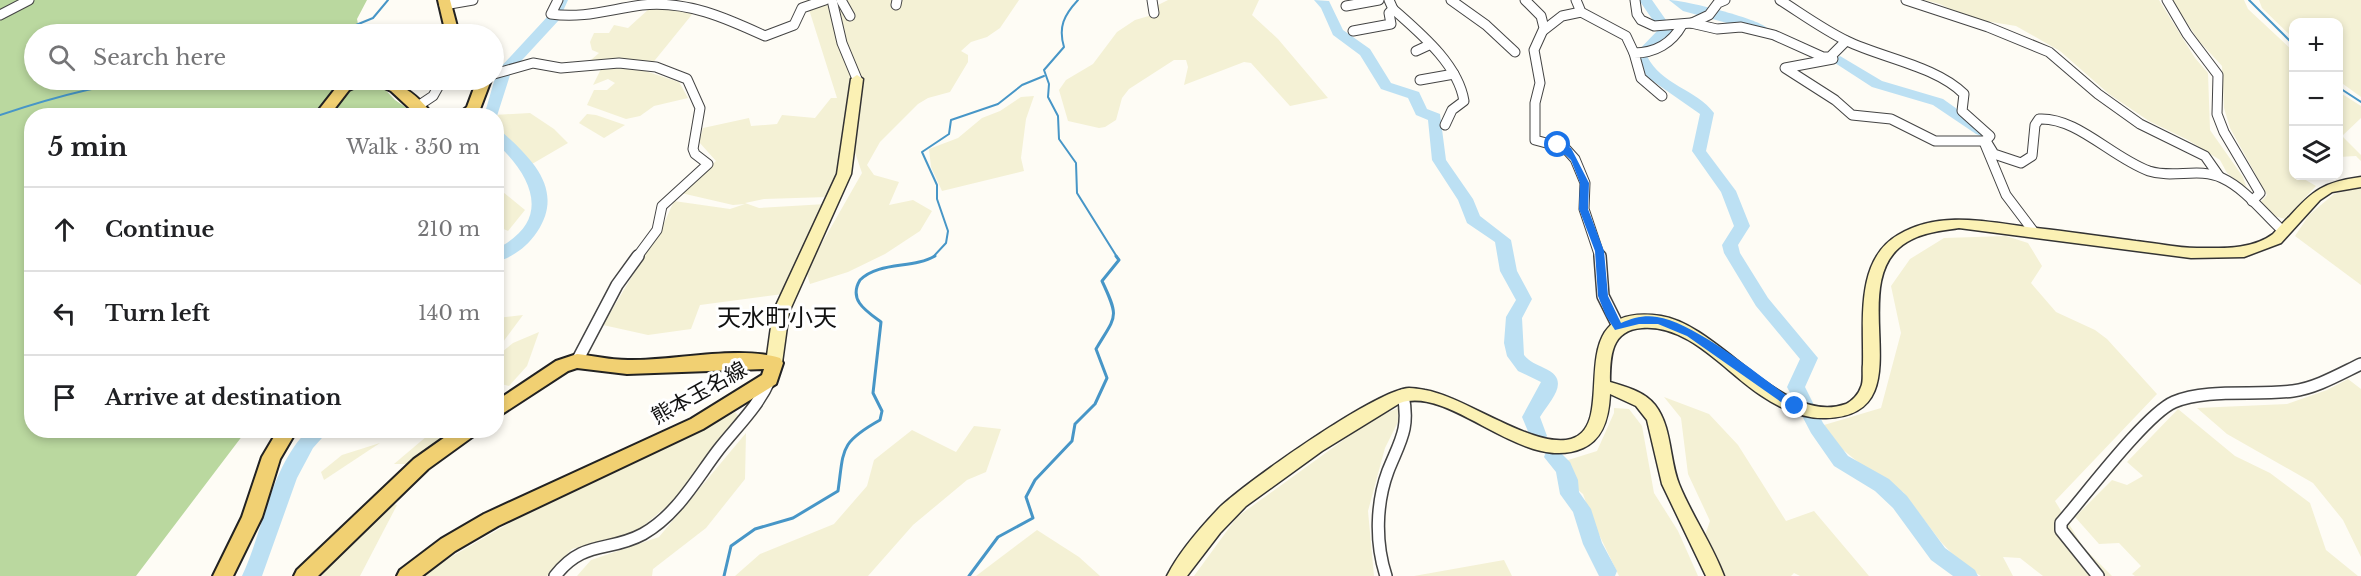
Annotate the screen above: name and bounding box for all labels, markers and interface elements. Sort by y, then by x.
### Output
map controls [2289,18,2343,180]
button: + [2289,18,2343,72]
search box [24,24,504,90]
icon: search [45,41,78,74]
text: Search here [93,44,226,71]
button: − [2289,72,2343,126]
button: layers [2289,126,2343,180]
text: 5 min [48,131,127,163]
route start [1544,131,1570,157]
text: Walk · 350 m [346,135,480,159]
icon: ahead [48,213,81,246]
text: Continue [105,216,214,243]
text: 210 m [417,217,480,241]
icon: left [48,297,81,330]
text: Turn left [105,300,210,327]
text: 140 m [418,301,480,325]
district label: 天水町小天 [717,303,837,332]
street label: 熊本玉名線 [647,356,751,430]
icon: arrive [48,381,81,414]
text: Arrive at destination [105,384,342,411]
route end [1781,392,1807,418]

